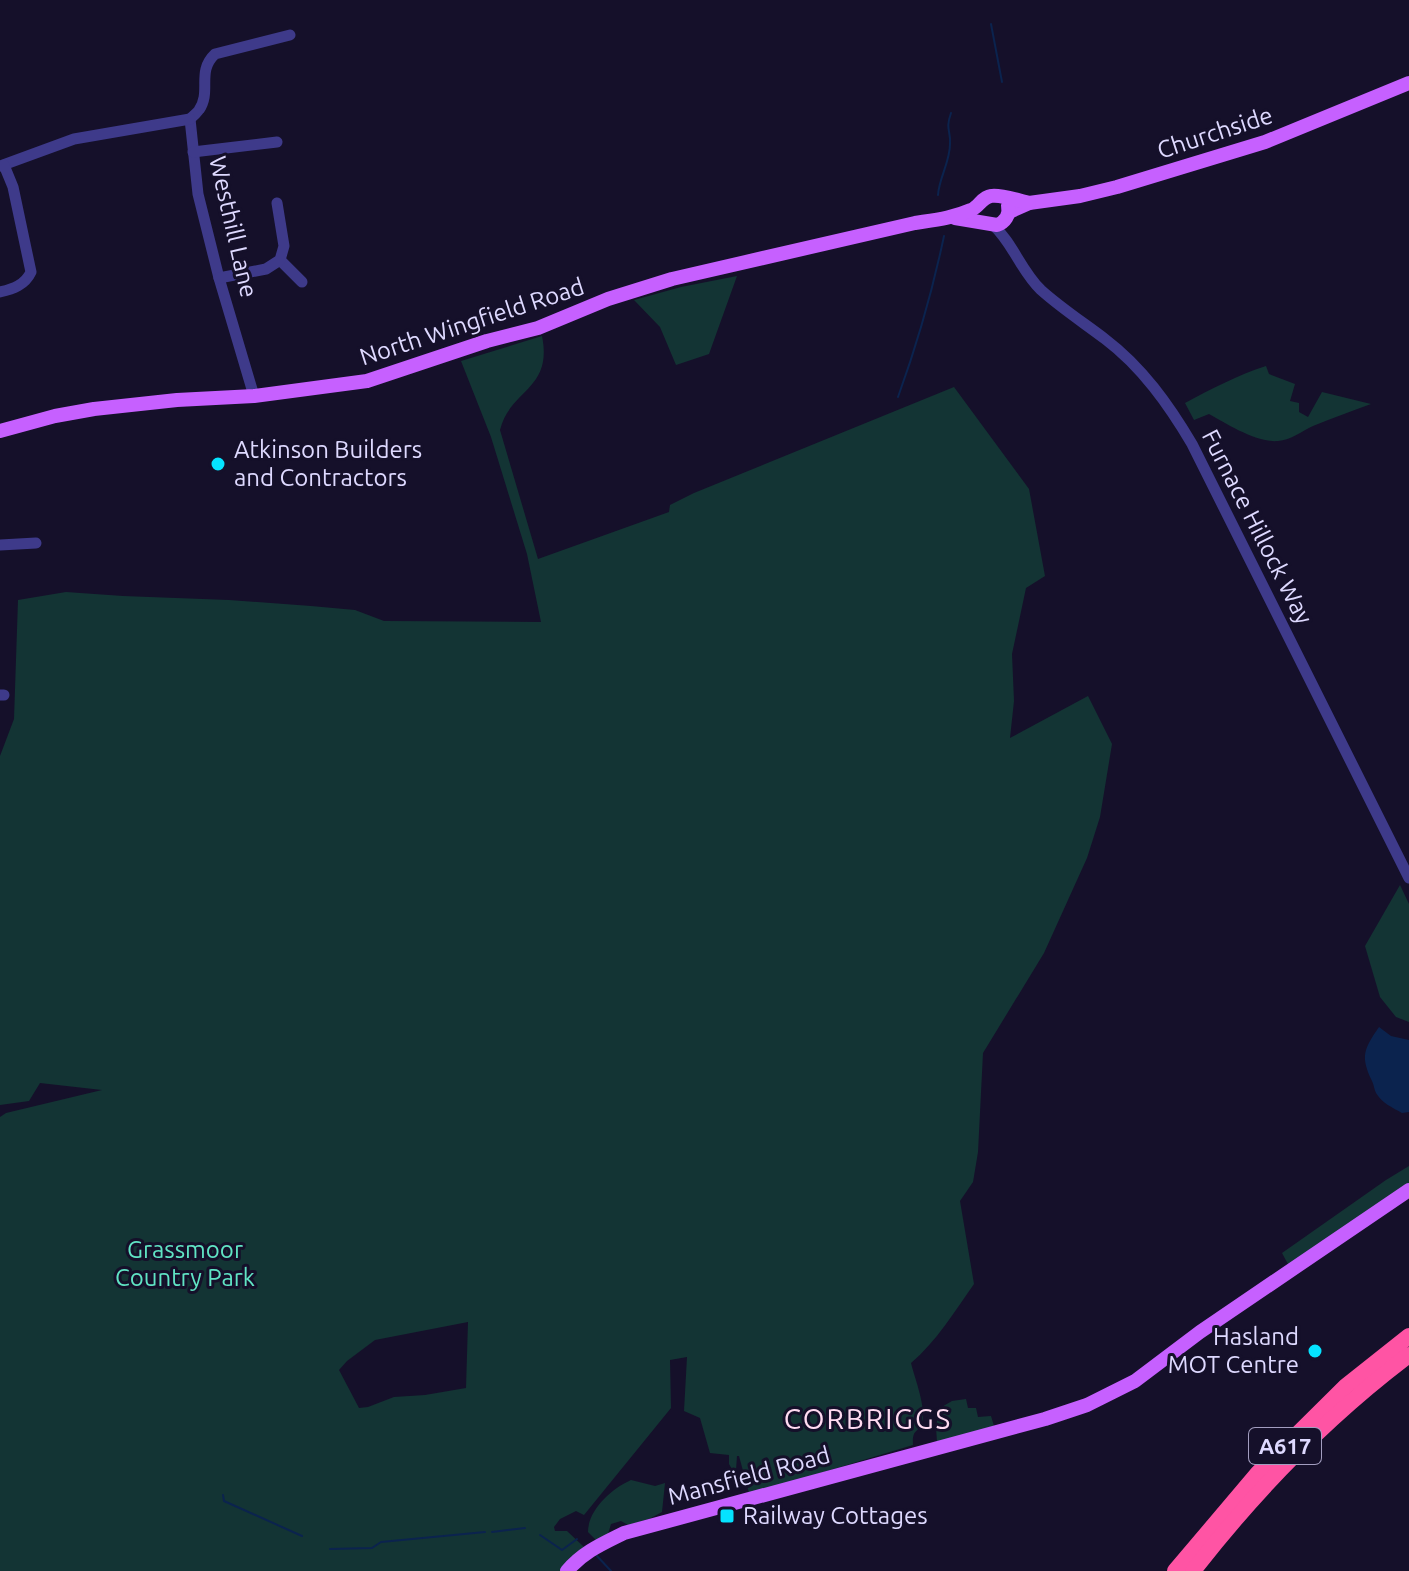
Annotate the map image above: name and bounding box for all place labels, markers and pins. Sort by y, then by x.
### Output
place label: Atkinson Builders and Contractors [234,436,422,491]
marker: Atkinson Builders and Contractors [209,455,227,473]
place label: Hasland MOT Centre [1168,1323,1299,1378]
marker: Hasland MOT Centre [1306,1342,1324,1360]
place label: Railway Cottages [743,1502,928,1529]
marker: Railway Cottages [718,1507,736,1525]

